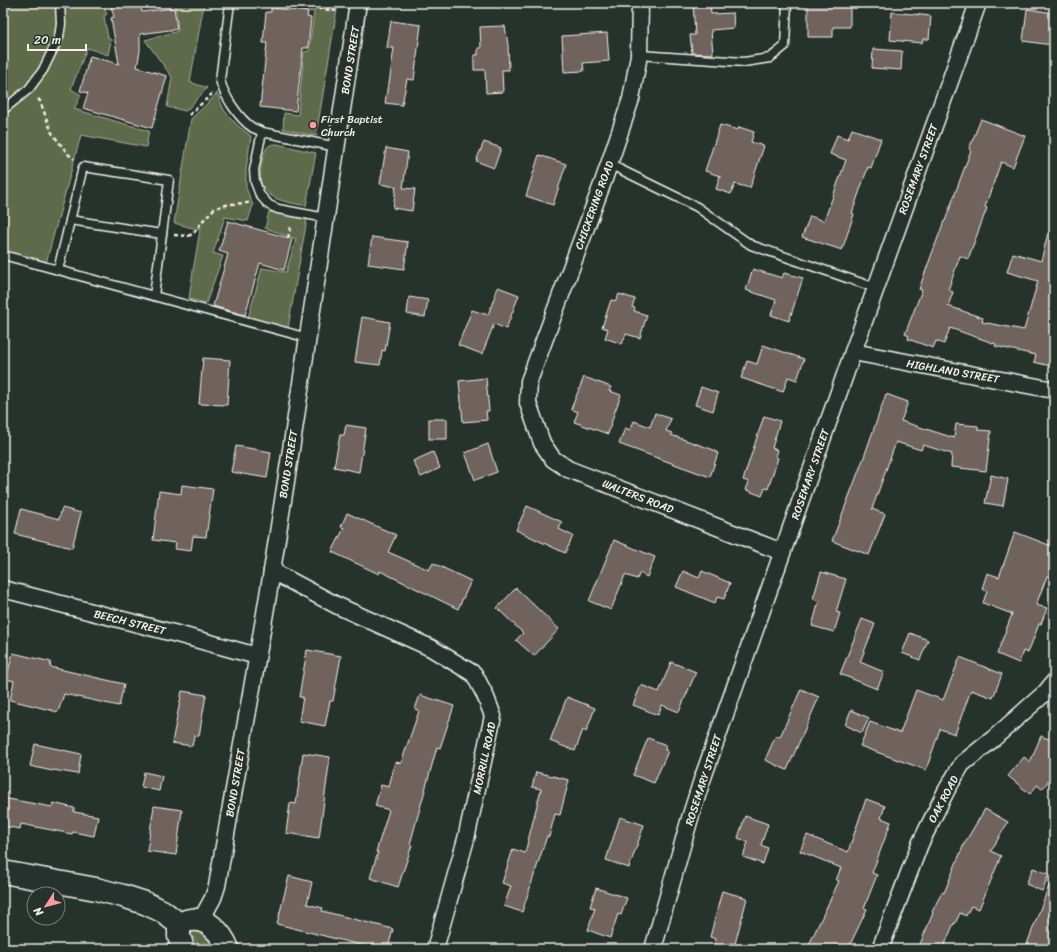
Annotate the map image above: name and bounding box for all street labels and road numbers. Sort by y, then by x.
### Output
street label: BOND STREET [336,24,365,96]
street label: ROSEMARY STREET [893,121,944,217]
street label: CHICKERING ROAD [570,158,620,252]
street label: HIGHLAND STREET [905,354,1002,389]
street label: ROSEMARY STREET [786,426,835,522]
street label: BOND STREET [274,428,303,500]
street label: WALTERS ROAD [599,474,677,519]
street label: BEECH STREET [92,604,169,641]
street label: MORRILL ROAD [468,720,501,796]
street label: ROSEMARY STREET [680,732,727,828]
street label: BOND STREET [220,747,251,819]
street label: OAK ROAD [923,772,964,826]

